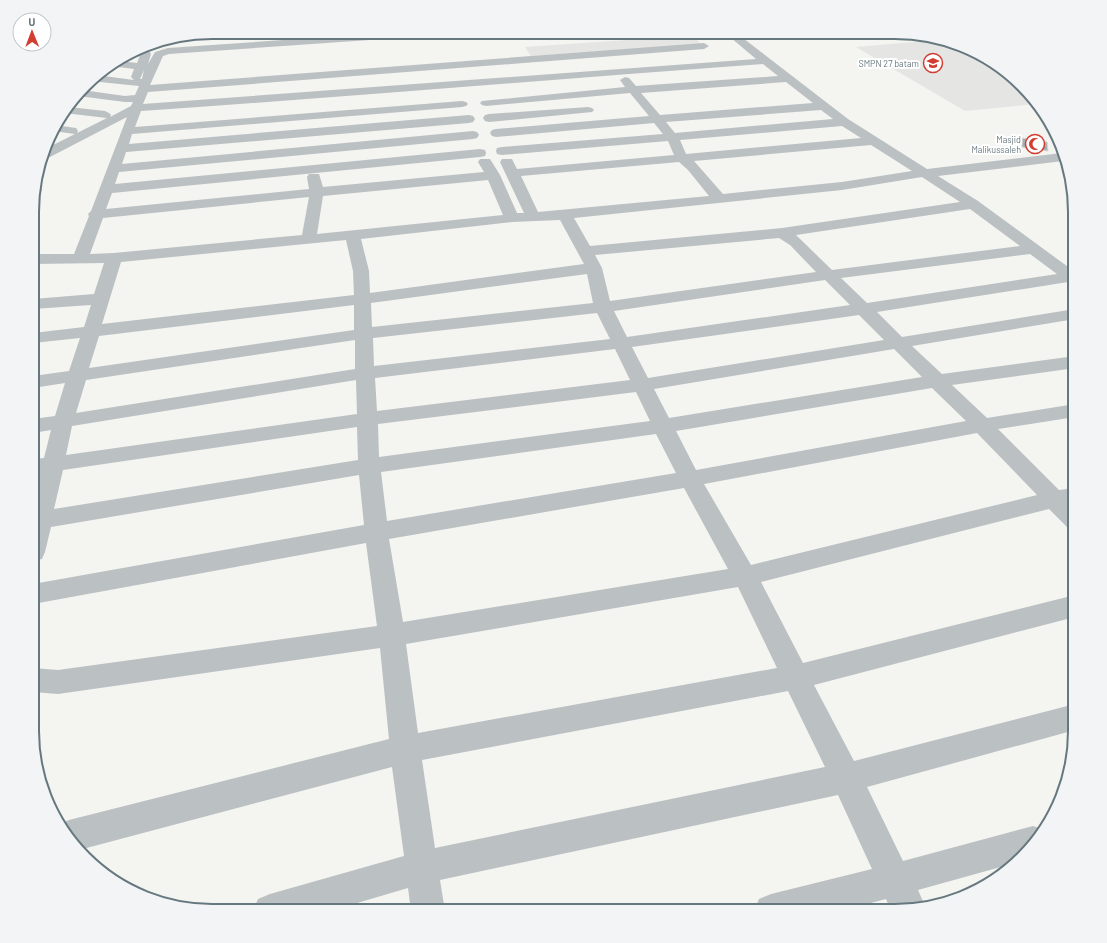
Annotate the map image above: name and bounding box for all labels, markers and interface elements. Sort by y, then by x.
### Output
north arrow [12,12,52,52]
text: U [28,15,35,28]
school or university icon: SMPN 27 batam [922,52,944,74]
place label: SMPN 27 batam [858,58,919,69]
mosque icon: Masjid Malikussaleh [1024,133,1046,155]
place label: Masjid Malikussaleh [971,134,1021,155]

